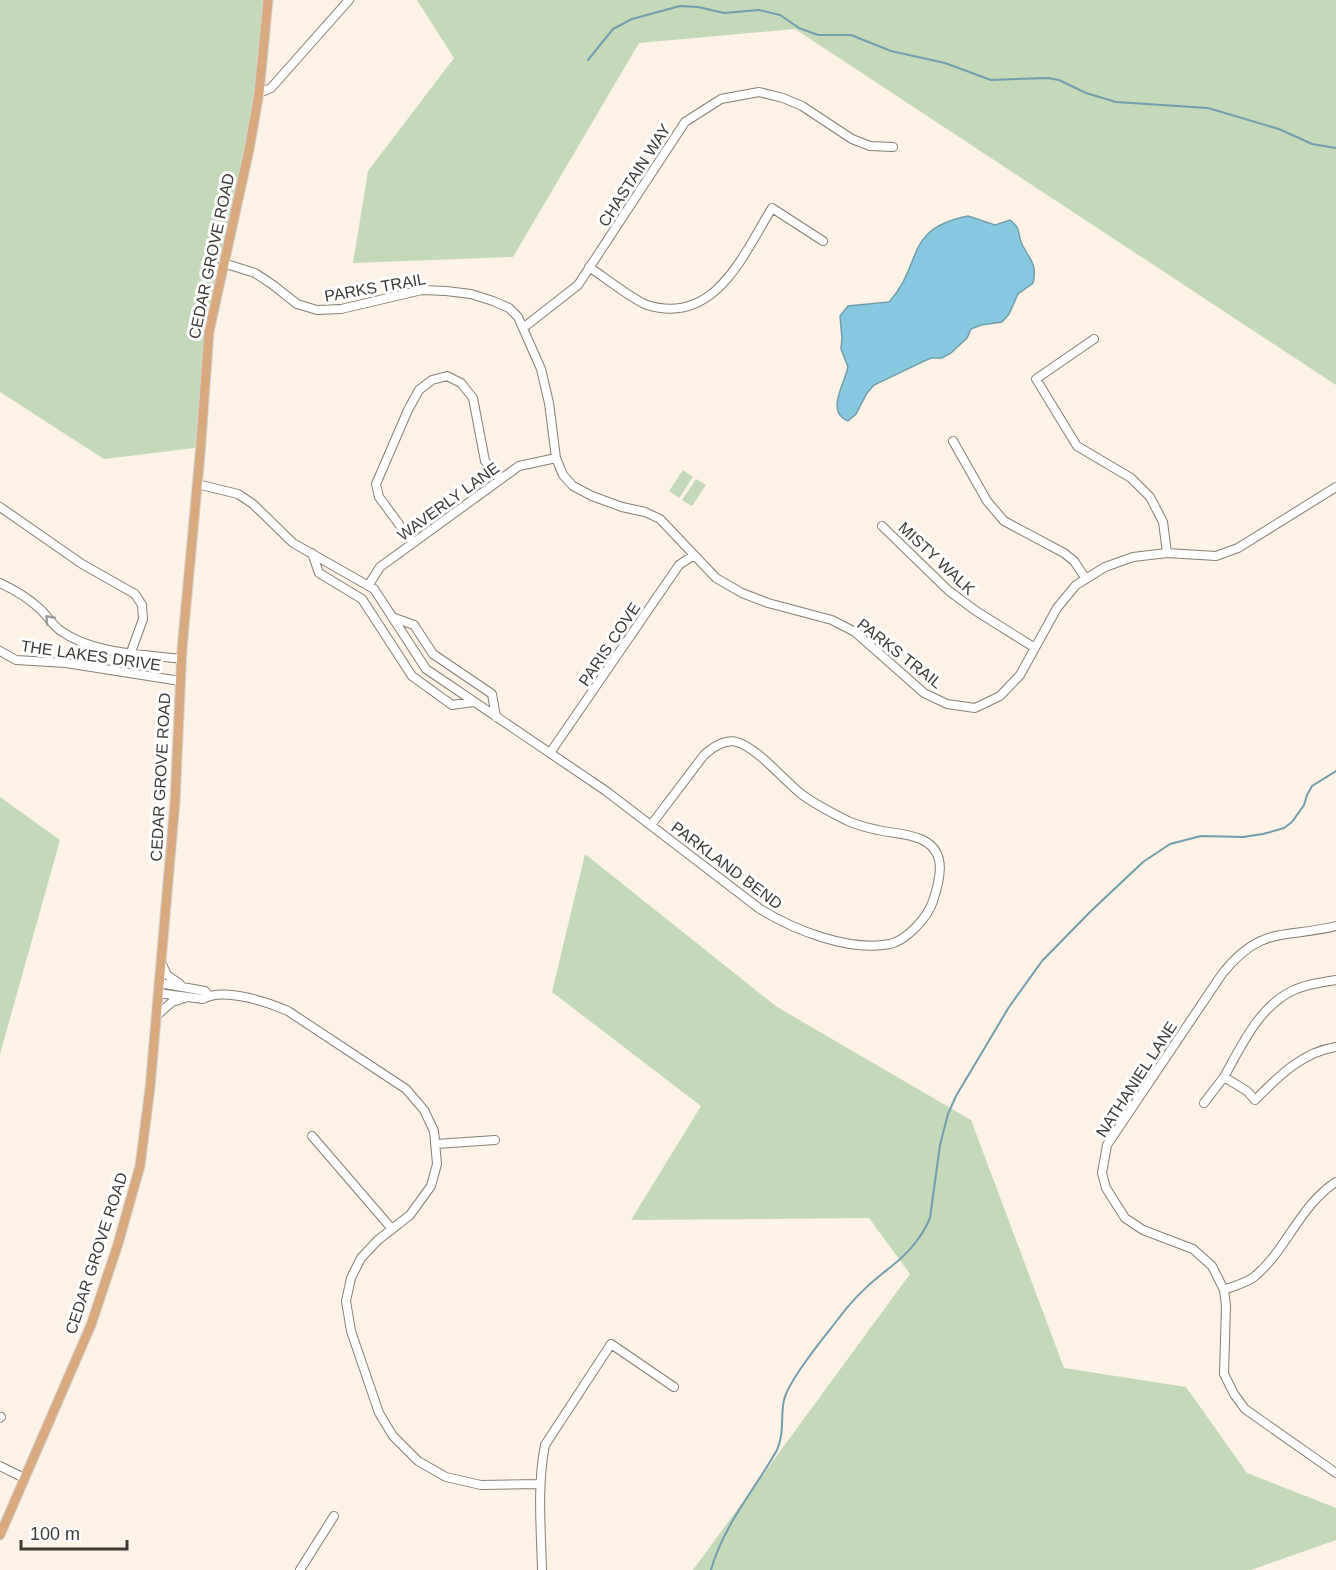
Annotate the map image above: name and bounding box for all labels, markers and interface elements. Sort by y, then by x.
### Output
street label: CHASTAIN WAY [595,121,674,230]
street label: CEDAR GROVE ROAD [186,172,237,340]
street label: PARKS TRAIL [323,270,427,305]
street label: WAVERLY LANE [394,459,502,544]
street label: MISTY WALK [895,519,978,598]
street label: PARIS COVE [575,599,643,689]
one-way arrow [45,615,56,626]
street label: PARKS TRAIL [854,615,945,692]
street label: THE LAKES DRIVE [20,637,162,674]
street label: CEDAR GROVE ROAD [148,692,173,862]
street label: PARKLAND BEND [668,818,785,912]
street label: NATHANIEL LANE [1093,1018,1180,1140]
street label: CEDAR GROVE ROAD [62,1170,131,1336]
scale bar [21,1513,128,1551]
text: 100 m [30,1524,80,1544]

